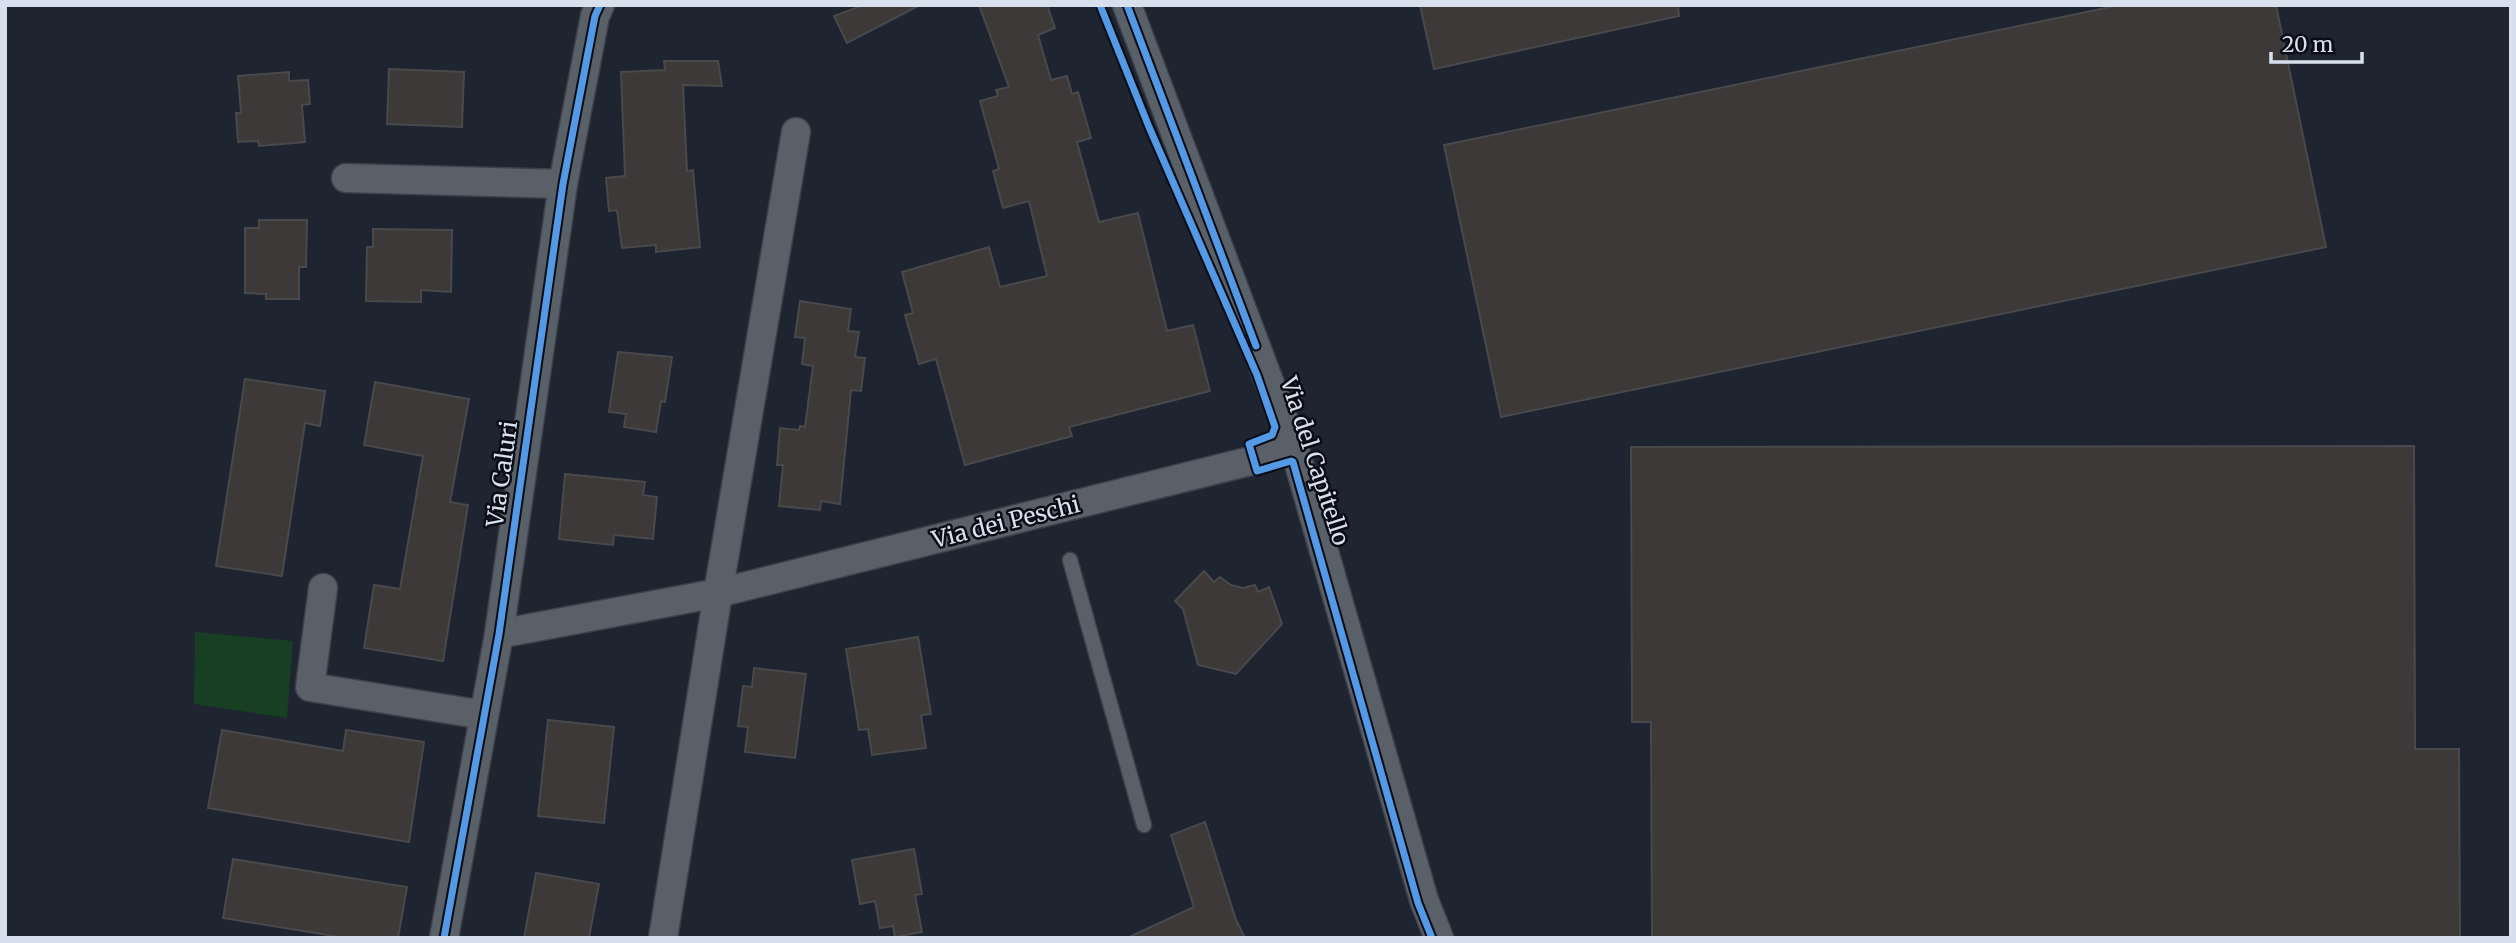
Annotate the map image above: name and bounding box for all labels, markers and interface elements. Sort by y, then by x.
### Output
scale bar [2271,21,2362,65]
text: 20 m [2282,31,2334,58]
street label: Via del Capitello [1274,372,1356,549]
street label: Via Caluri [480,419,523,530]
street label: Via dei Peschi [928,489,1083,554]

